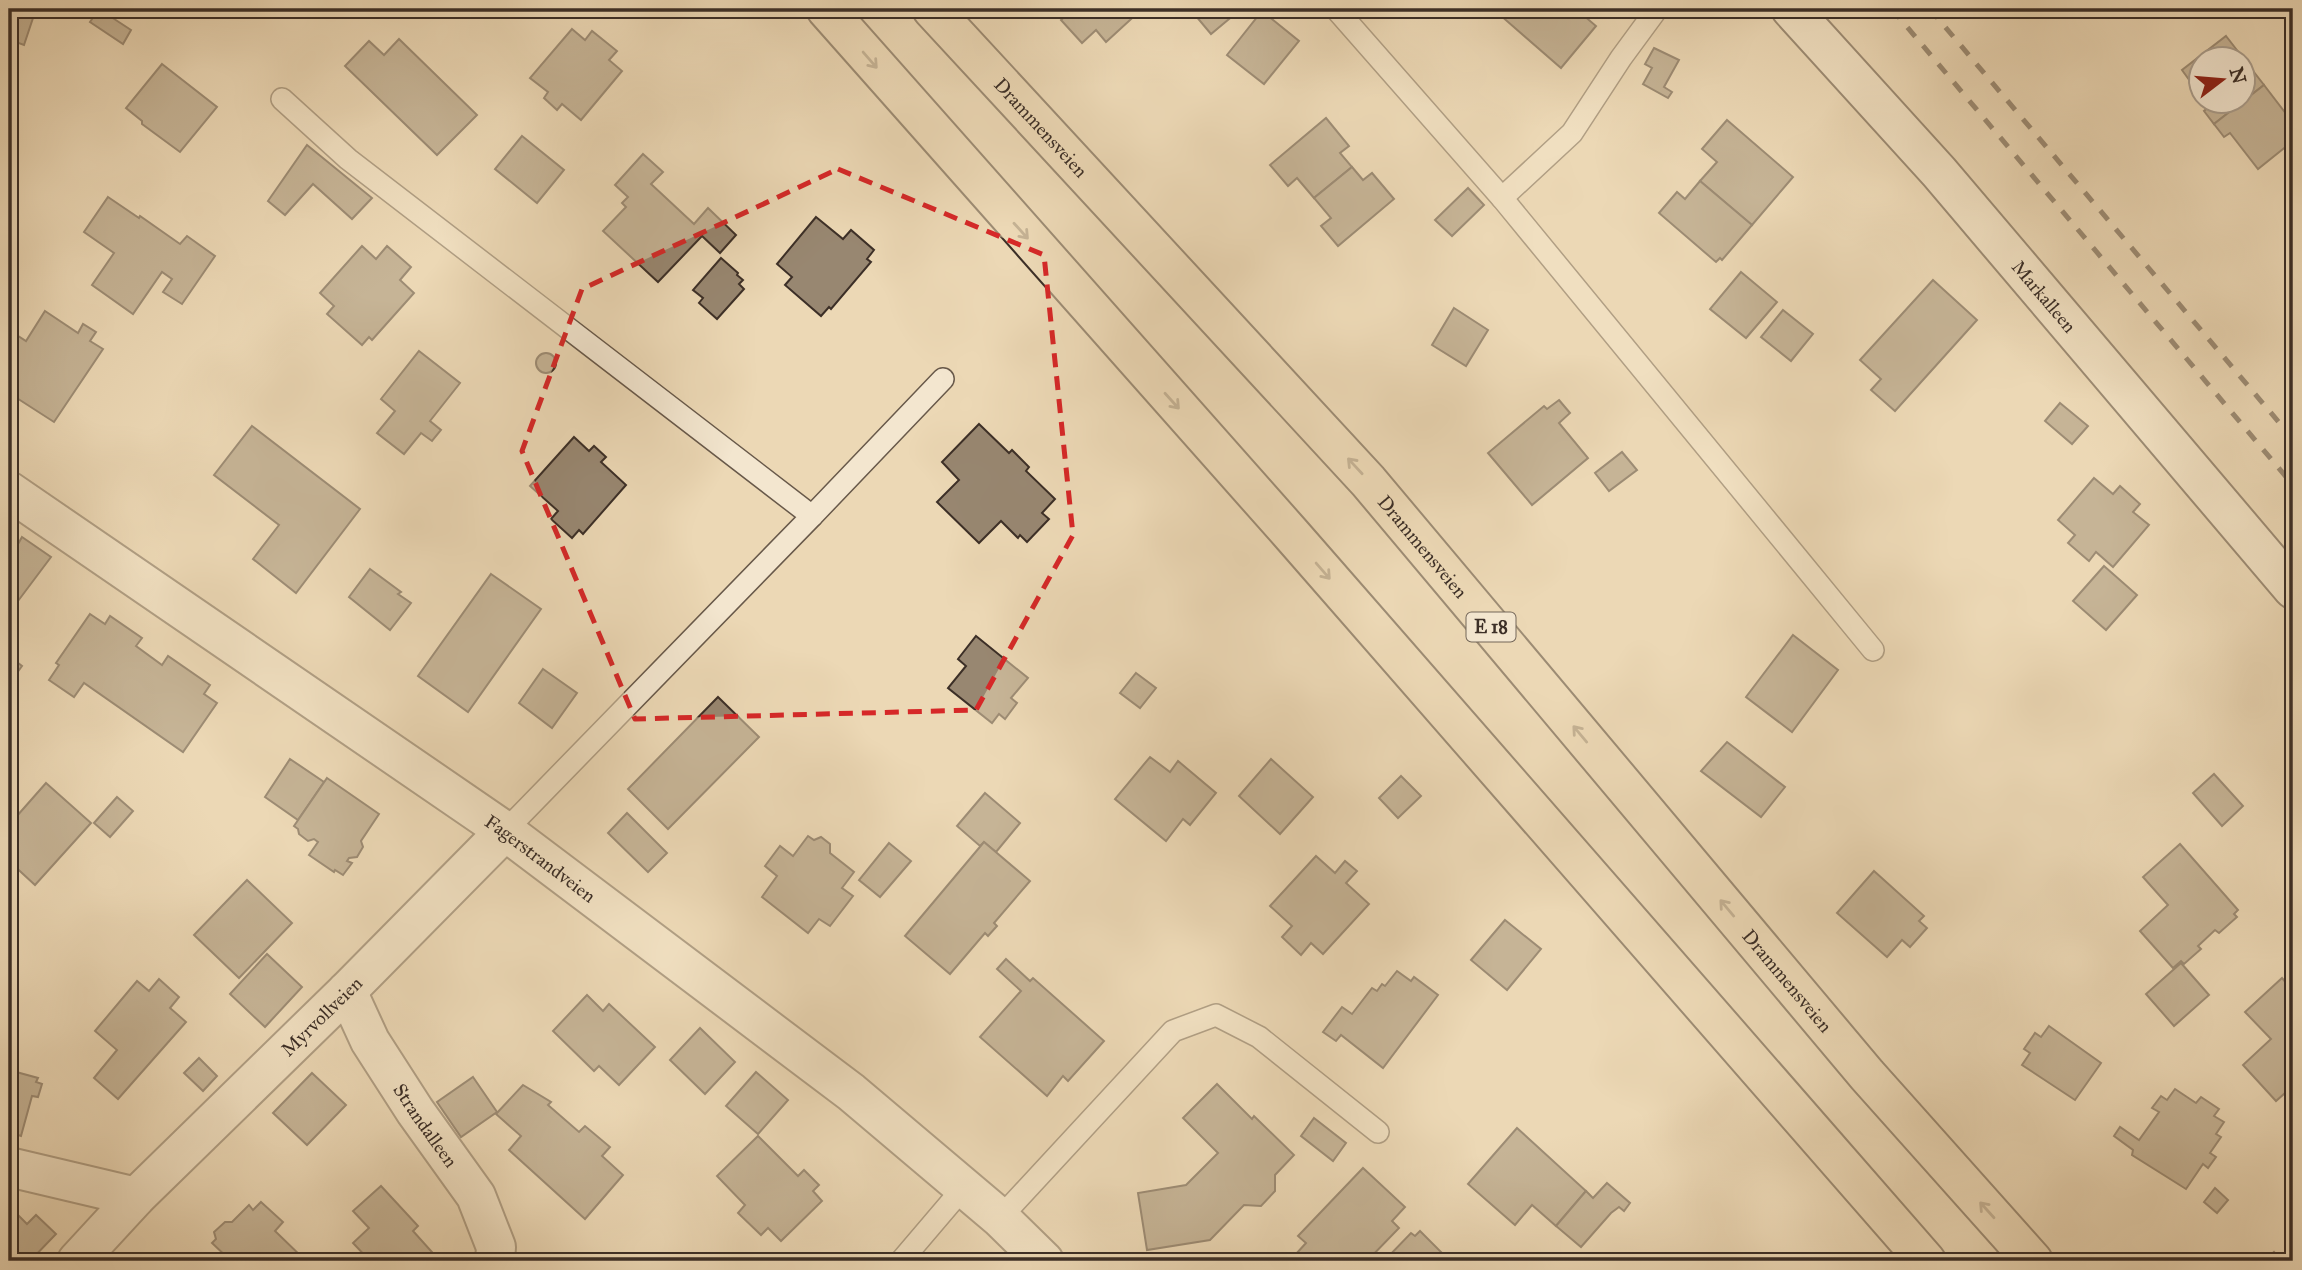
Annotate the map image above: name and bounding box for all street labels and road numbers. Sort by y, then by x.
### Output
street label: Drammensveien [989,73,1093,182]
street label: Markalleen [2007,256,2081,337]
street label: Drammensveien [1373,491,1472,603]
road number: E 18 [1466,612,1516,642]
street label: Fagerstrandveien [480,810,600,907]
street label: Drammensveien [1738,925,1837,1037]
street label: Myrvollveien [276,972,367,1061]
street label: Strandalleen [388,1079,463,1172]

